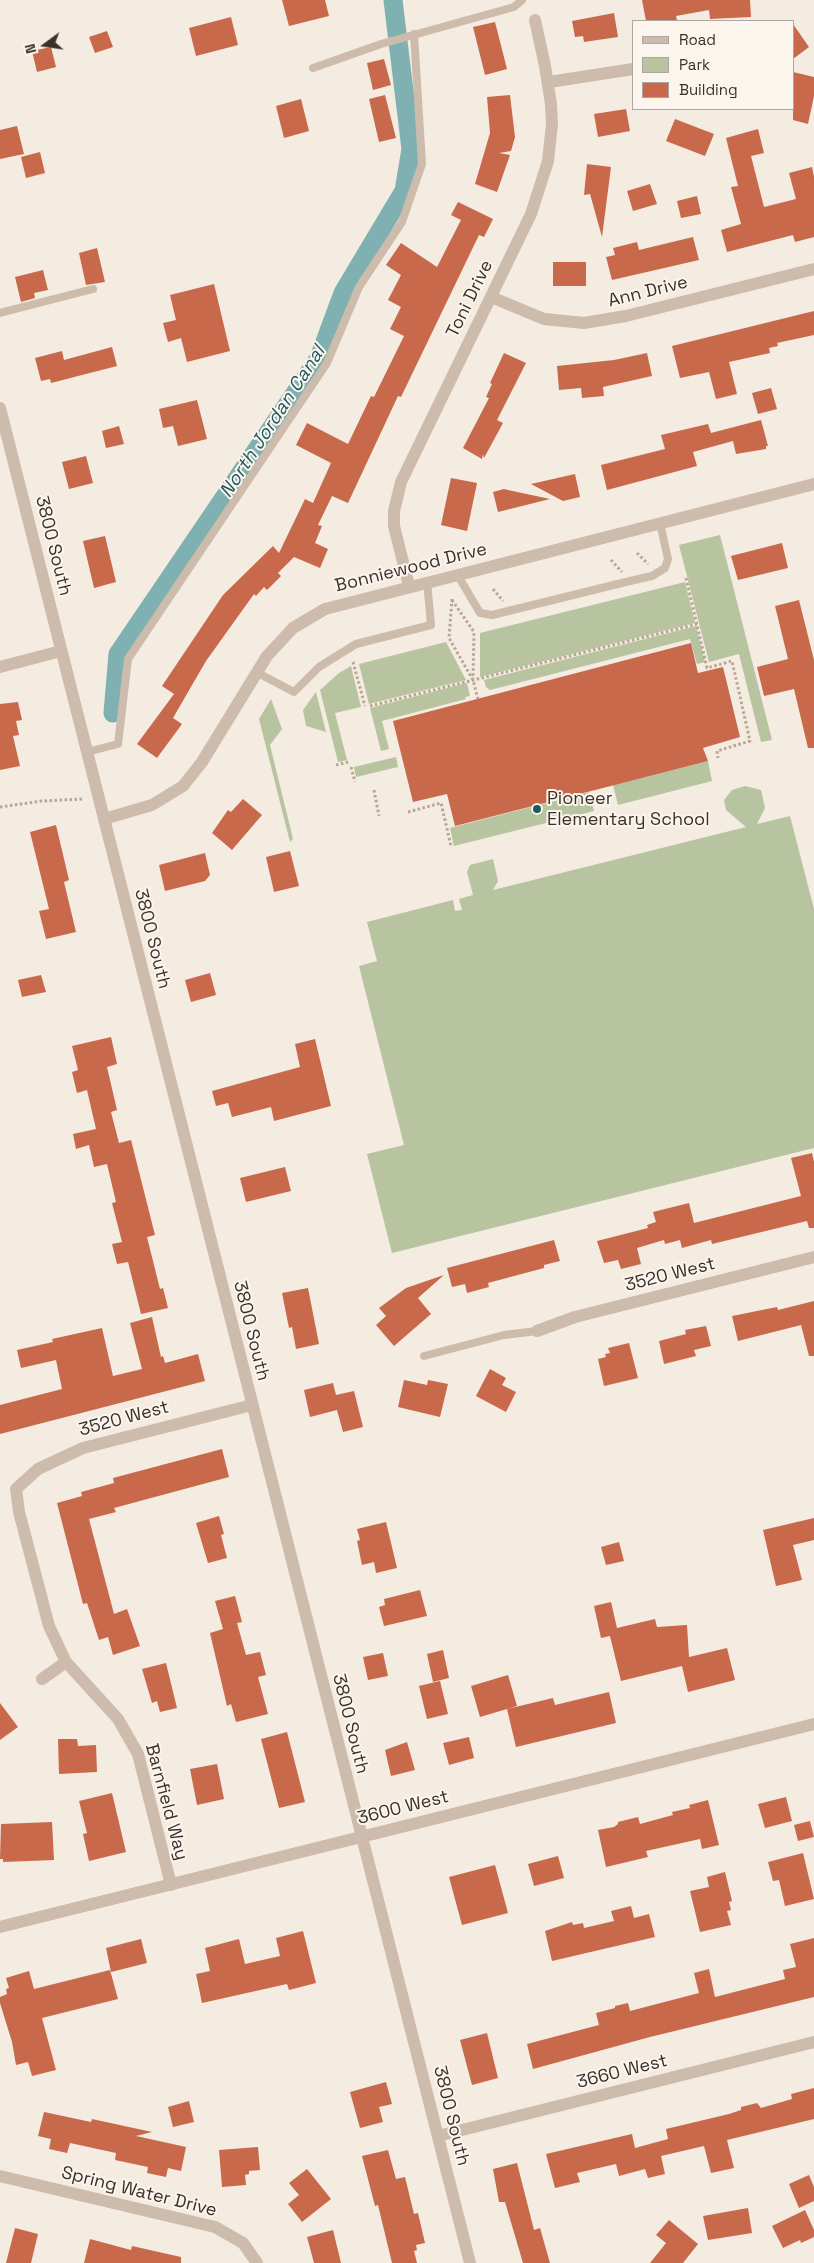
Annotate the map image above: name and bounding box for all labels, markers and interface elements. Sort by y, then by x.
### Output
north arrow [20,20,70,70]
legend [632,20,794,110]
text: Road [679,30,716,49]
text: N [21,42,40,55]
text: Park [679,55,710,74]
text: Building [679,80,738,99]
street label: Toni Drive [442,257,498,341]
street label: Ann Drive [606,272,690,312]
water label: North Jordan Canal [215,342,331,502]
street label: 3800 South [30,494,76,598]
street label: Bonniewood Drive [333,539,489,597]
place label: Pioneer Elementary School [547,788,710,831]
marker: Pioneer Elementary School [531,803,543,815]
street label: 3800 South [129,887,175,991]
street label: 3520 West [623,1253,717,1297]
street label: 3800 South [228,1279,274,1383]
street label: 3520 West [77,1397,171,1441]
street label: 3800 South [327,1672,373,1776]
street label: Barnfield Way [140,1741,192,1863]
street label: 3600 West [355,1786,451,1830]
street label: 3660 West [574,2050,670,2094]
street label: 3800 South [428,2064,474,2168]
street label: Spring Water Drive [59,2162,219,2222]

